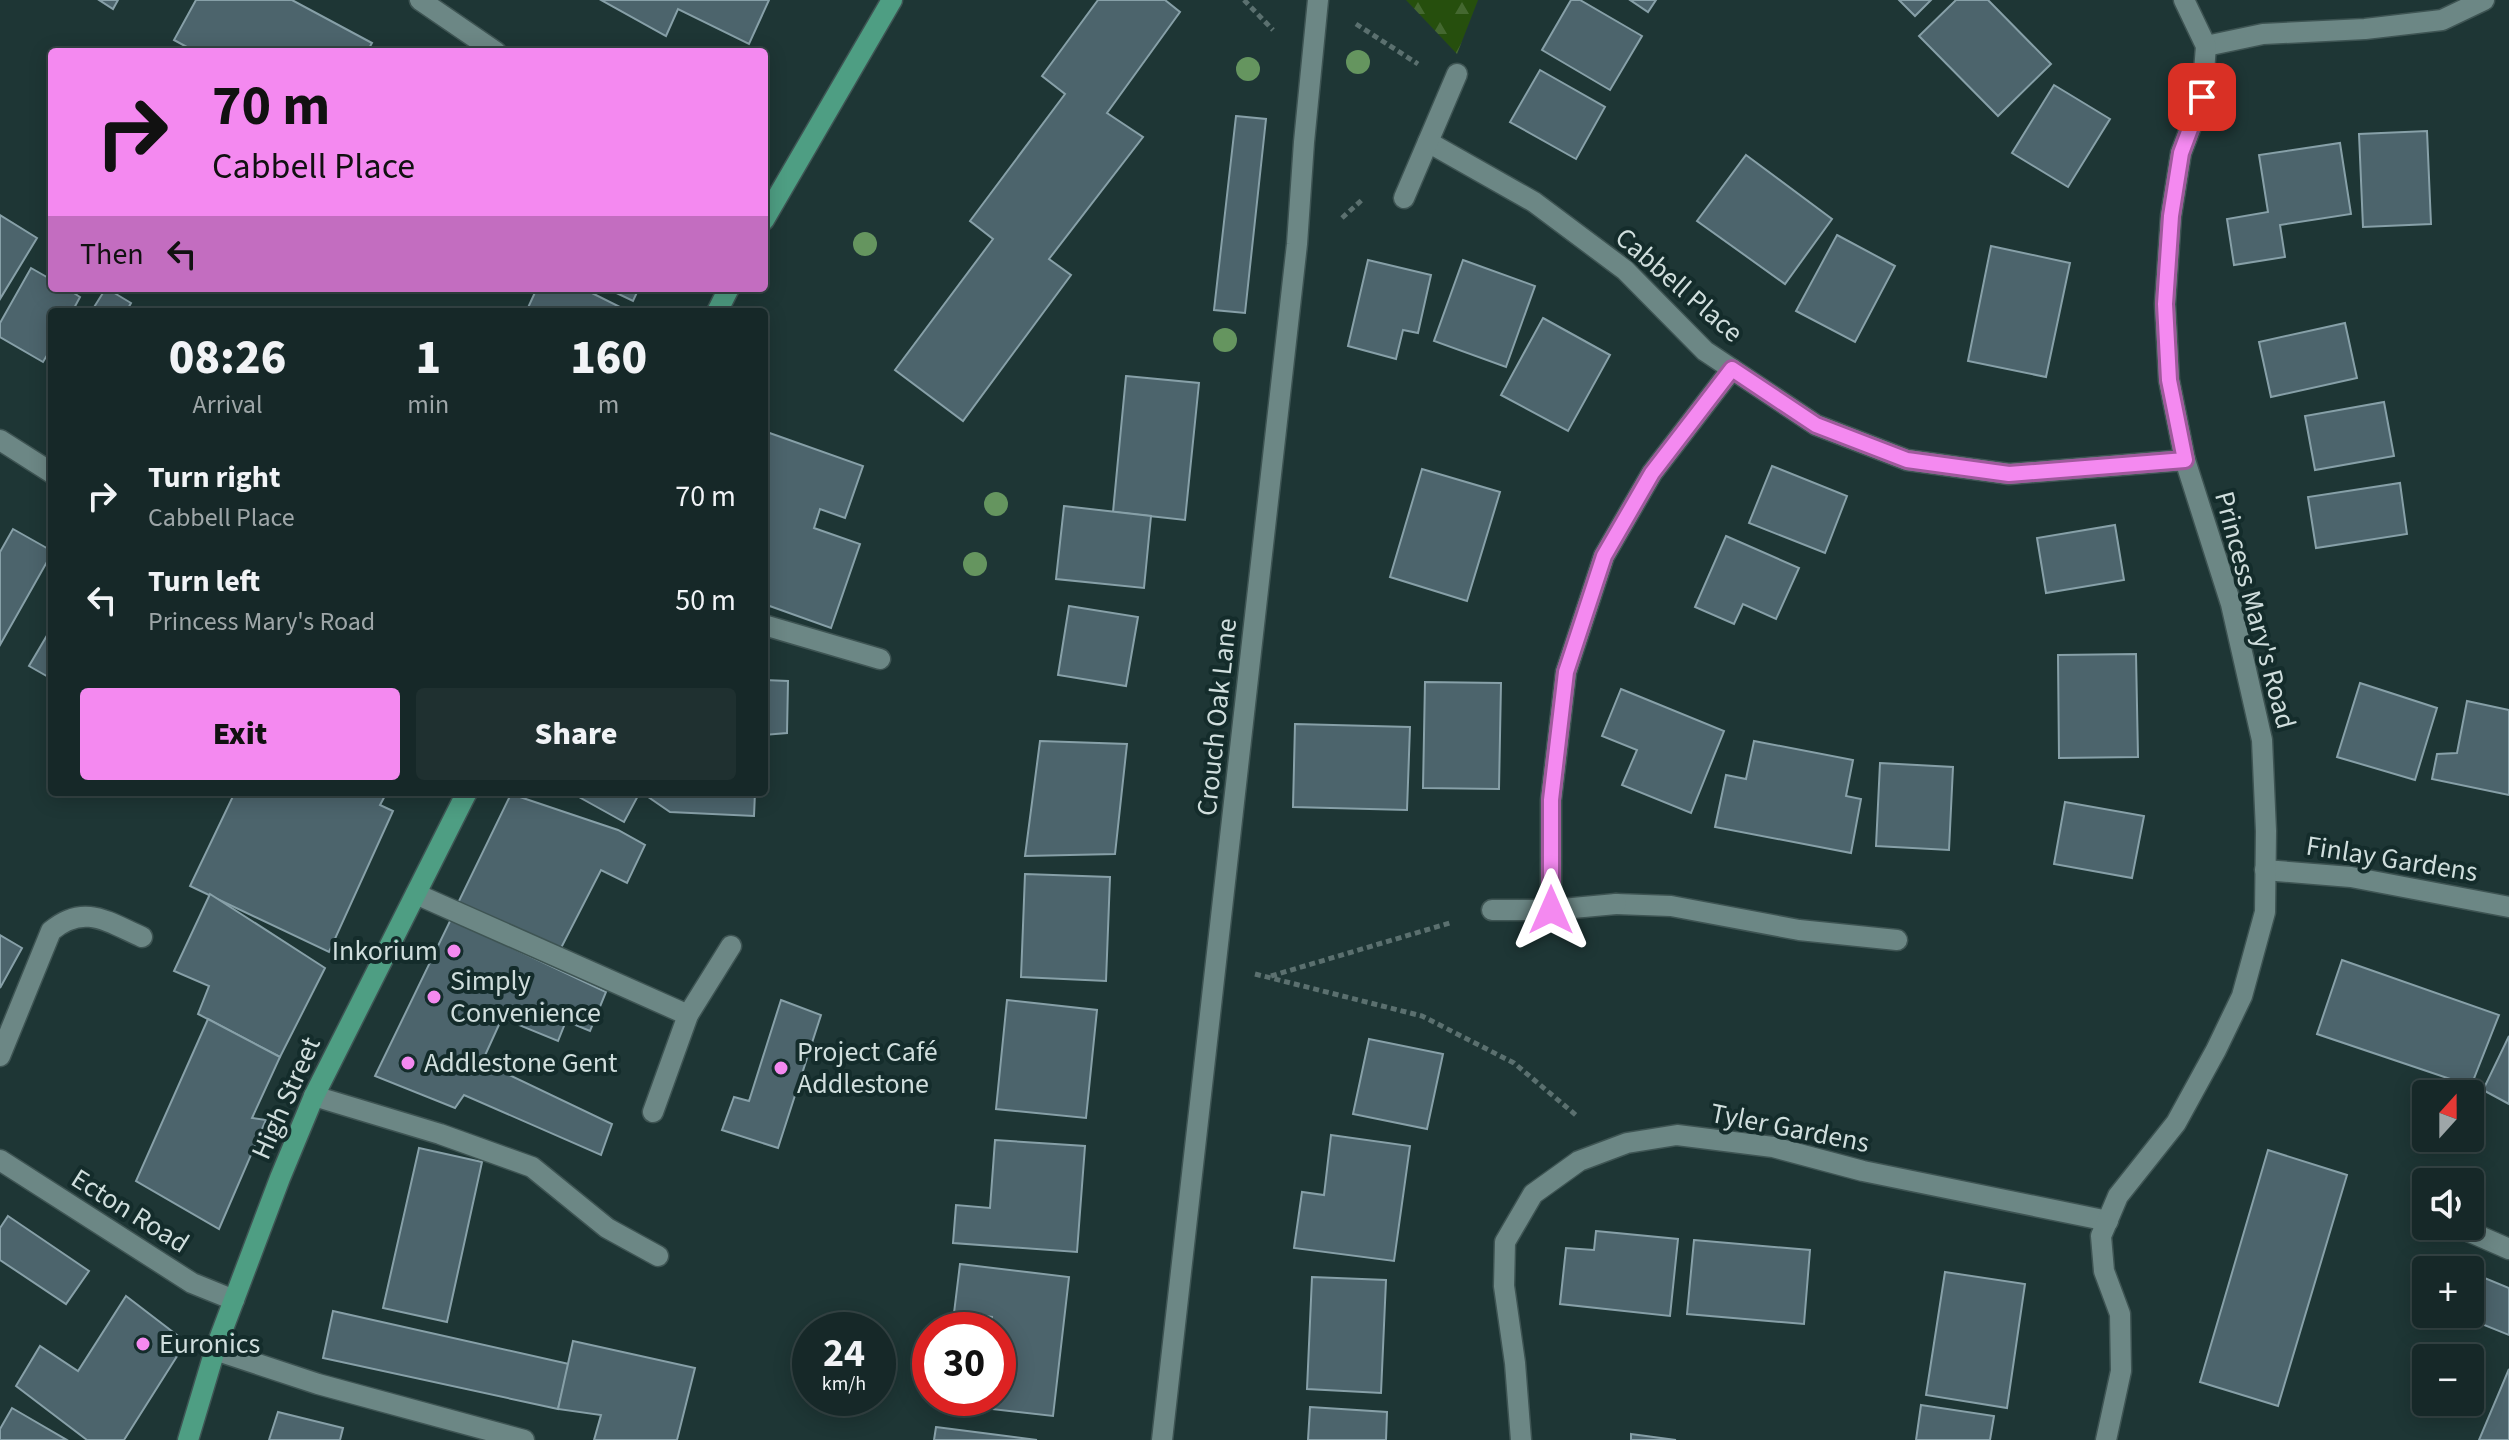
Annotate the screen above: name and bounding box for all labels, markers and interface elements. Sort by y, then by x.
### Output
pin [2168,63,2236,131]
text: 70 m [212,67,330,146]
icon: arrive [2180,75,2224,119]
icon: right [80,80,184,184]
text: Cabbell Place [212,141,415,192]
street label: Cabbell Place [1606,218,1752,352]
icon: left [160,232,204,276]
text: Then [80,233,144,276]
text: 08:26 [169,324,286,392]
text: 1 [415,324,441,392]
text: 160 [570,324,647,392]
text: Arrival [193,386,263,423]
text: min [407,386,449,423]
text: m [598,386,619,423]
text: Turn right [148,456,280,499]
icon: right [80,474,124,518]
text: 70 m [675,475,736,518]
street label: Princess Mary's Road [2204,487,2306,733]
text: Cabbell Place [148,499,295,536]
text: Turn left [148,560,260,603]
icon: left [80,578,124,622]
text: 50 m [675,579,736,622]
text: Princess Mary's Road [148,603,375,640]
street label: Crouch Oak Lane [1187,616,1247,818]
button: Exit [80,688,400,780]
button: Share [416,688,736,780]
street label: Finlay Gardens [2303,826,2481,892]
position arrow [1509,868,1593,952]
place label: Inkorium [332,931,438,971]
marker: Inkorium [445,942,463,960]
place label: Simply Convenience [450,961,601,1033]
marker: Simply Convenience [425,988,443,1006]
street label: High Street [241,1030,331,1166]
place label: Project Café Addlestone [797,1032,938,1104]
place label: Addlestone Gent [424,1043,618,1083]
marker: Addlestone Gent [399,1054,417,1072]
marker: Project Café Addlestone [772,1059,790,1077]
north arrow [2412,1080,2484,1152]
map controls [2412,1080,2484,1416]
street label: Tyler Gardens [1707,1093,1873,1163]
street label: Ecton Road [63,1159,197,1263]
button: sound [2412,1168,2484,1240]
button: + [2412,1256,2484,1328]
speed limit sign: 30 [912,1312,1016,1416]
place label: Euronics [159,1324,260,1364]
text: 24 [823,1325,865,1382]
marker: Euronics [134,1335,152,1353]
button: − [2412,1344,2484,1416]
text: km/h [822,1370,866,1398]

